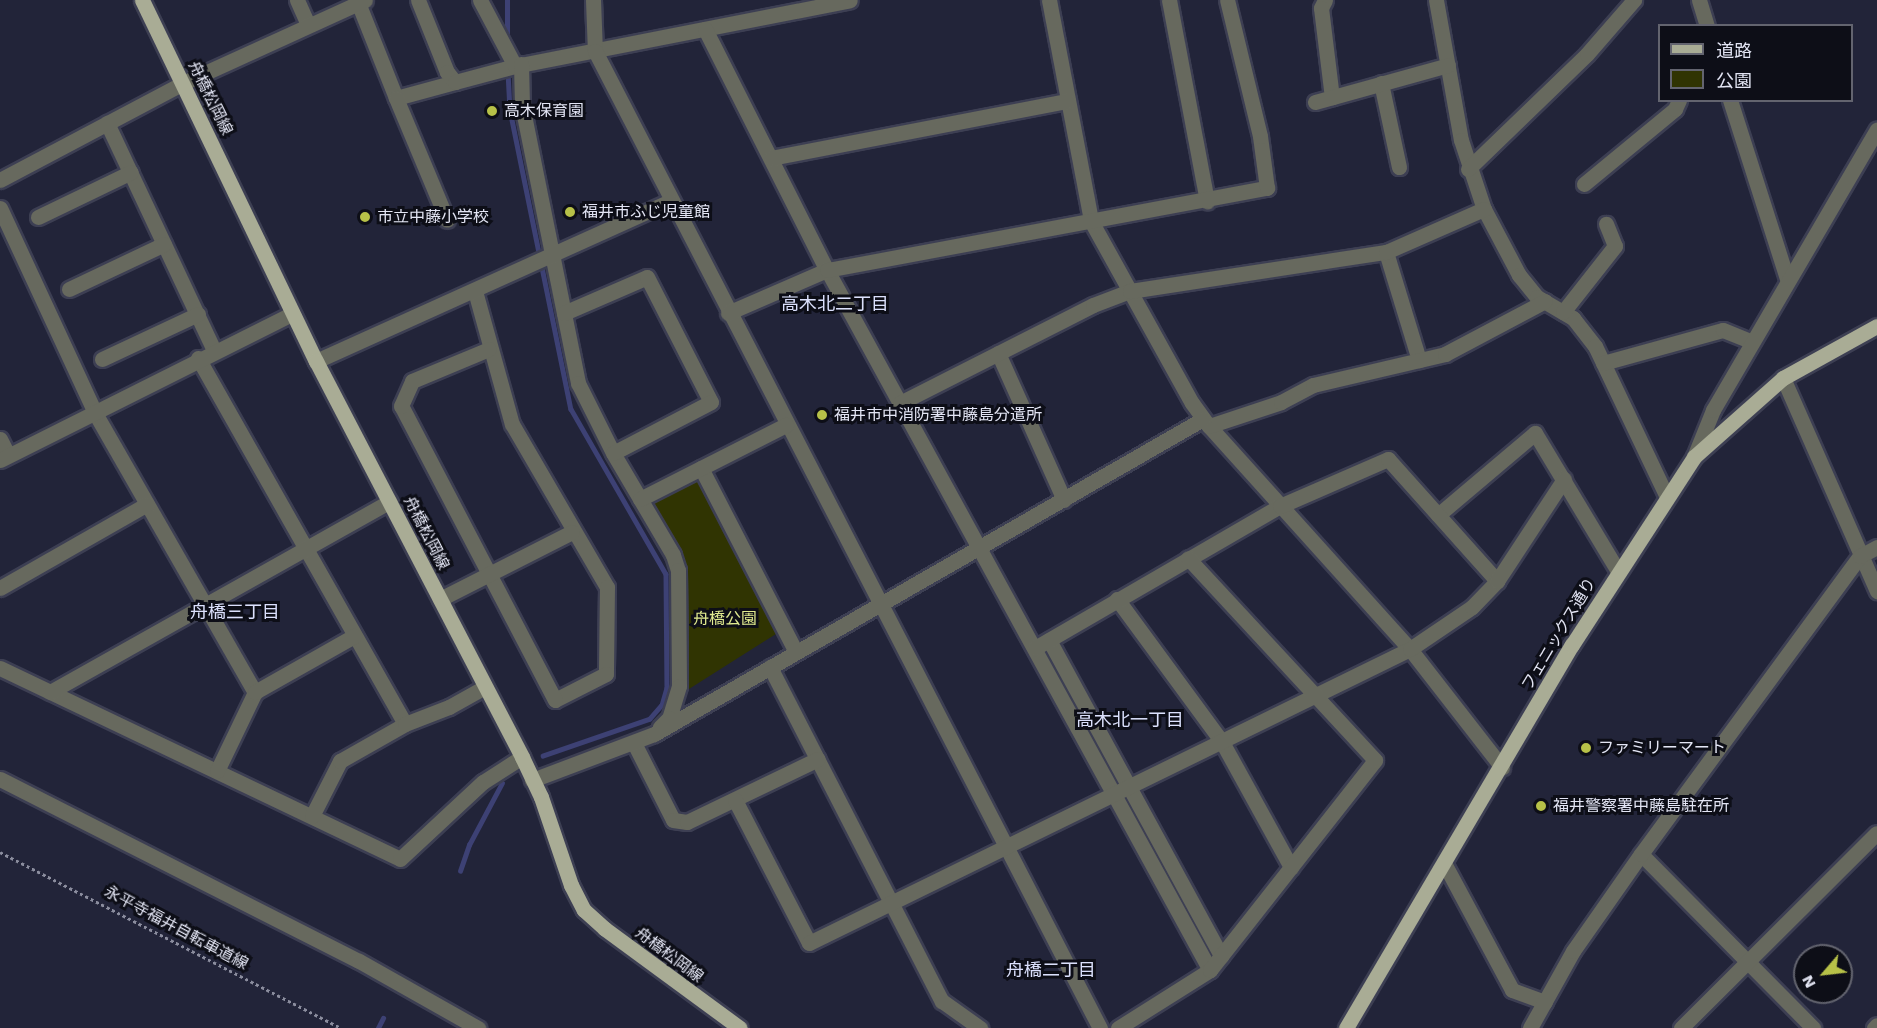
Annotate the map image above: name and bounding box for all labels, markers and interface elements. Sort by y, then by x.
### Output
legend [1658,24,1853,102]
text: 道路 [1716,40,1752,61]
street label: 舟橋松岡線 [184,58,236,138]
text: 公園 [1716,70,1752,91]
place label: 高木保育園 [504,101,584,121]
marker: 高木保育園 [485,104,499,118]
place label: 福井市ふじ児童館 [582,202,710,222]
marker: 福井市ふじ児童館 [563,205,577,219]
place label: 市立中藤小学校 [377,207,489,227]
marker: 市立中藤小学校 [358,210,372,224]
district label: 高木北二丁目 [781,293,889,315]
place label: 福井市中消防署中藤島分遣所 [834,405,1042,425]
marker: 福井市中消防署中藤島分遣所 [815,408,829,422]
street label: 舟橋松岡線 [399,493,453,573]
street label: フェニックス通り [1518,574,1600,694]
district label: 舟橋三丁目 [190,601,280,623]
park label: 舟橋公園 [693,609,757,629]
district label: 高木北一丁目 [1076,709,1184,731]
place label: ファミリーマート [1598,738,1726,758]
marker: ファミリーマート [1579,741,1593,755]
place label: 福井警察署中藤島駐在所 [1553,796,1729,816]
marker: 福井警察署中藤島駐在所 [1534,799,1548,813]
street label: 永平寺福井自転車道線 [101,882,251,974]
street label: 舟橋松岡線 [631,923,707,987]
north arrow [1793,944,1853,1004]
district label: 舟橋二丁目 [1006,959,1096,981]
text: N [1797,972,1820,991]

